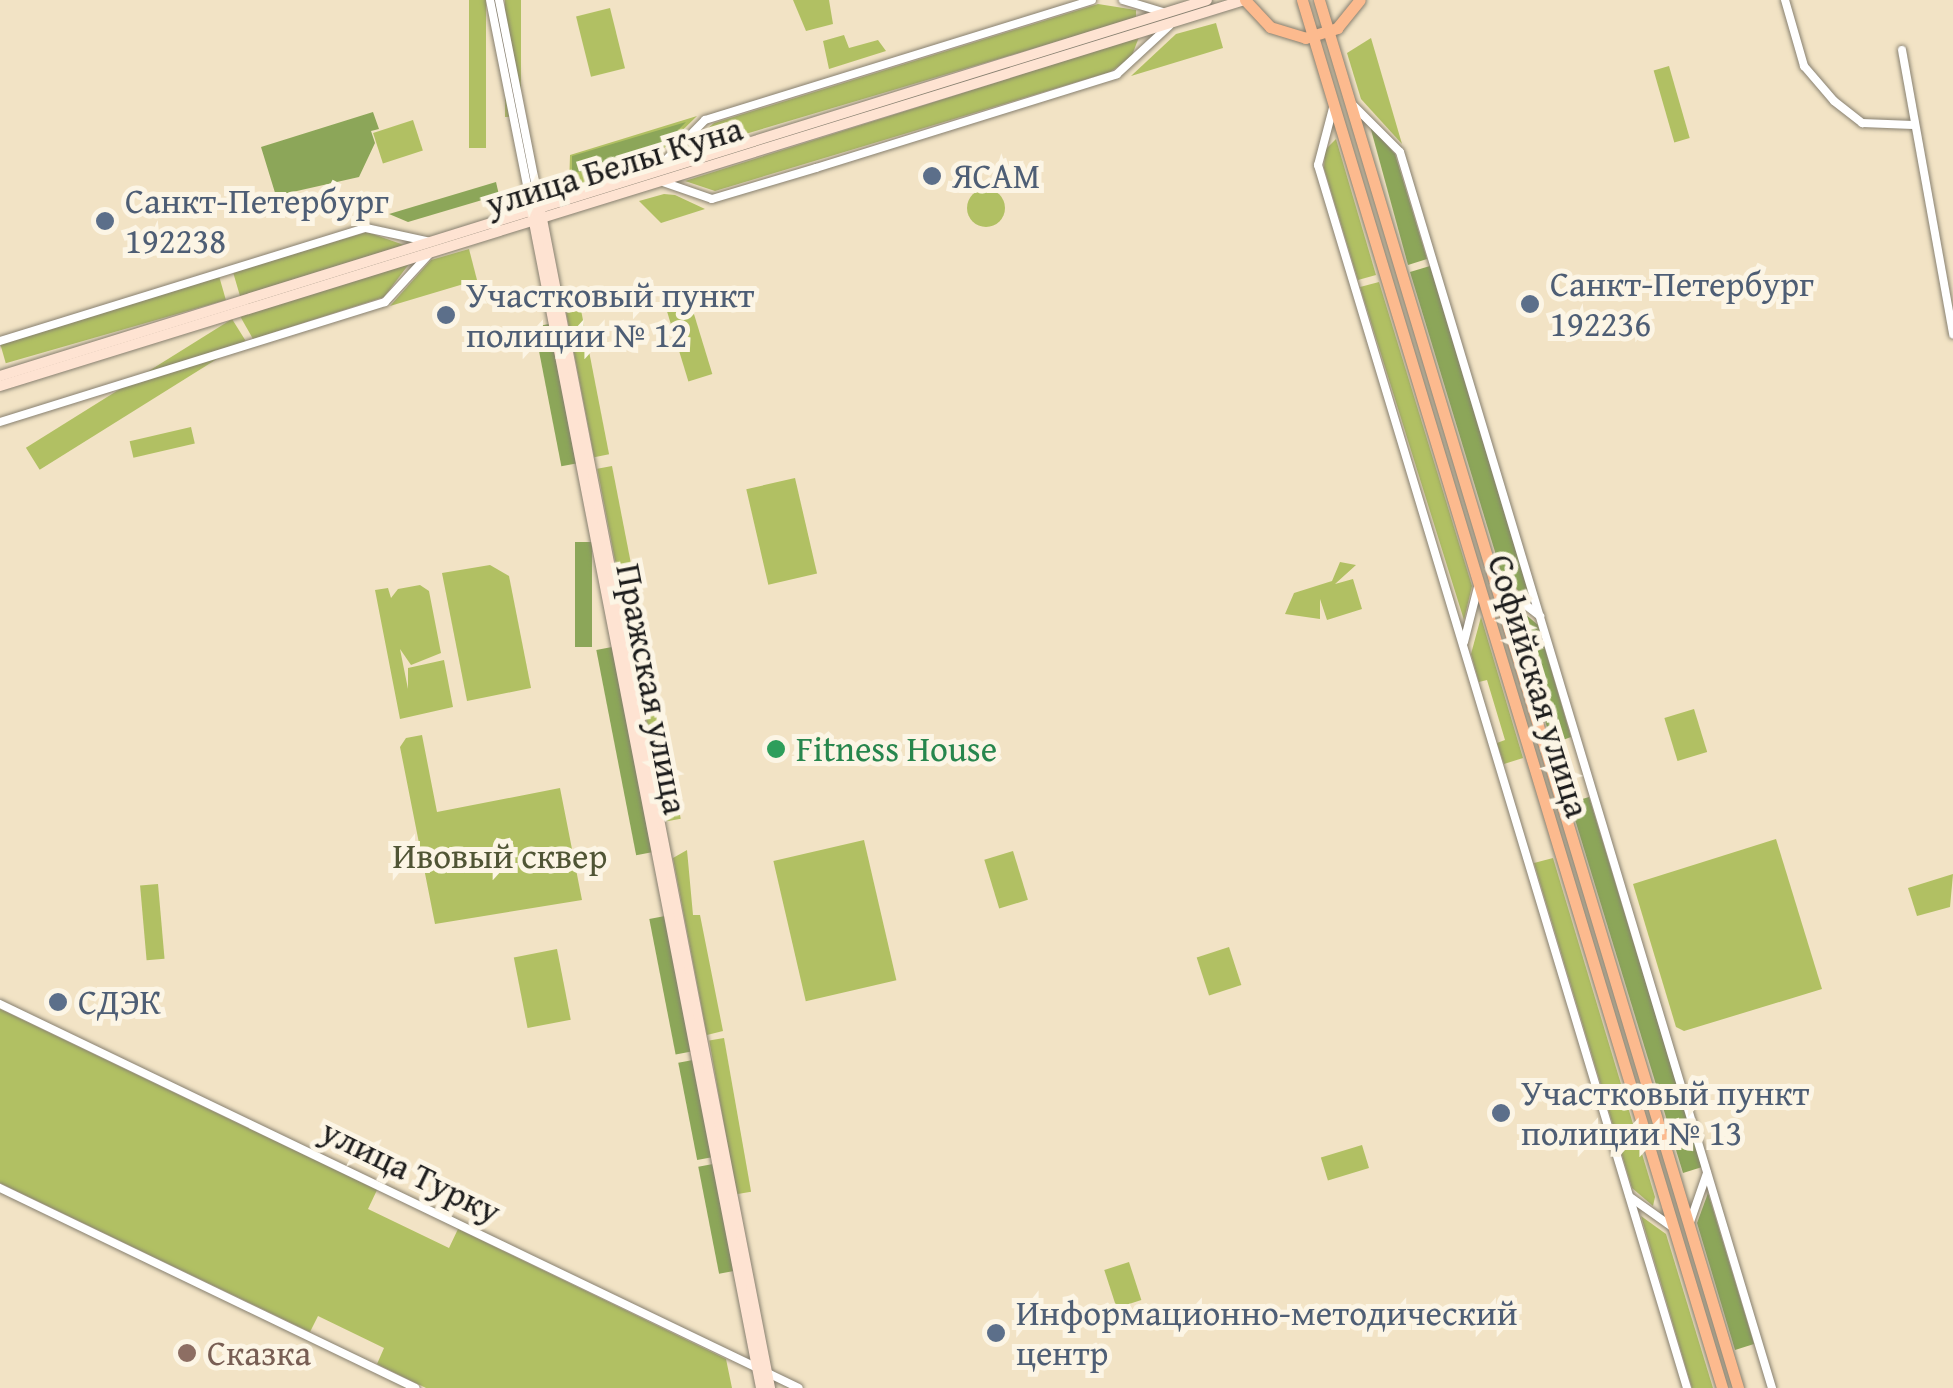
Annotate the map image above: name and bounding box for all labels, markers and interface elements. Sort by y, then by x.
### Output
street label: улица Белы Куна [481,107,747,225]
place label: ЯСАМ [952,155,1040,197]
marker: ЯСАМ [921,165,943,187]
place label: Санкт-Петербург 192238 [125,180,389,262]
marker: Санкт-Петербург 192238 [94,210,116,232]
place label: Санкт-Петербург 192236 [1550,263,1814,345]
place label: Участковый пункт полиции № 12 [466,274,755,356]
marker: Санкт-Петербург 192236 [1519,293,1541,315]
marker: Участковый пункт полиции № 12 [435,304,457,326]
street label: Софийская улица [1479,550,1599,822]
street label: Пражская улица [607,560,697,818]
place label: Fitness House [796,728,997,770]
marker: Fitness House [765,738,787,760]
park label: Ивовый сквер [393,835,607,877]
place label: СДЭК [78,981,161,1023]
marker: СДЭК [47,991,69,1013]
place label: Участковый пункт полиции № 13 [1521,1072,1810,1154]
marker: Участковый пункт полиции № 13 [1490,1102,1512,1124]
street label: улица Турку [314,1109,508,1233]
place label: Информационно-методический центр [1016,1292,1517,1374]
marker: Информационно-методический центр [985,1322,1007,1344]
place label: Сказка [207,1332,311,1374]
marker: Сказка [176,1342,198,1364]

